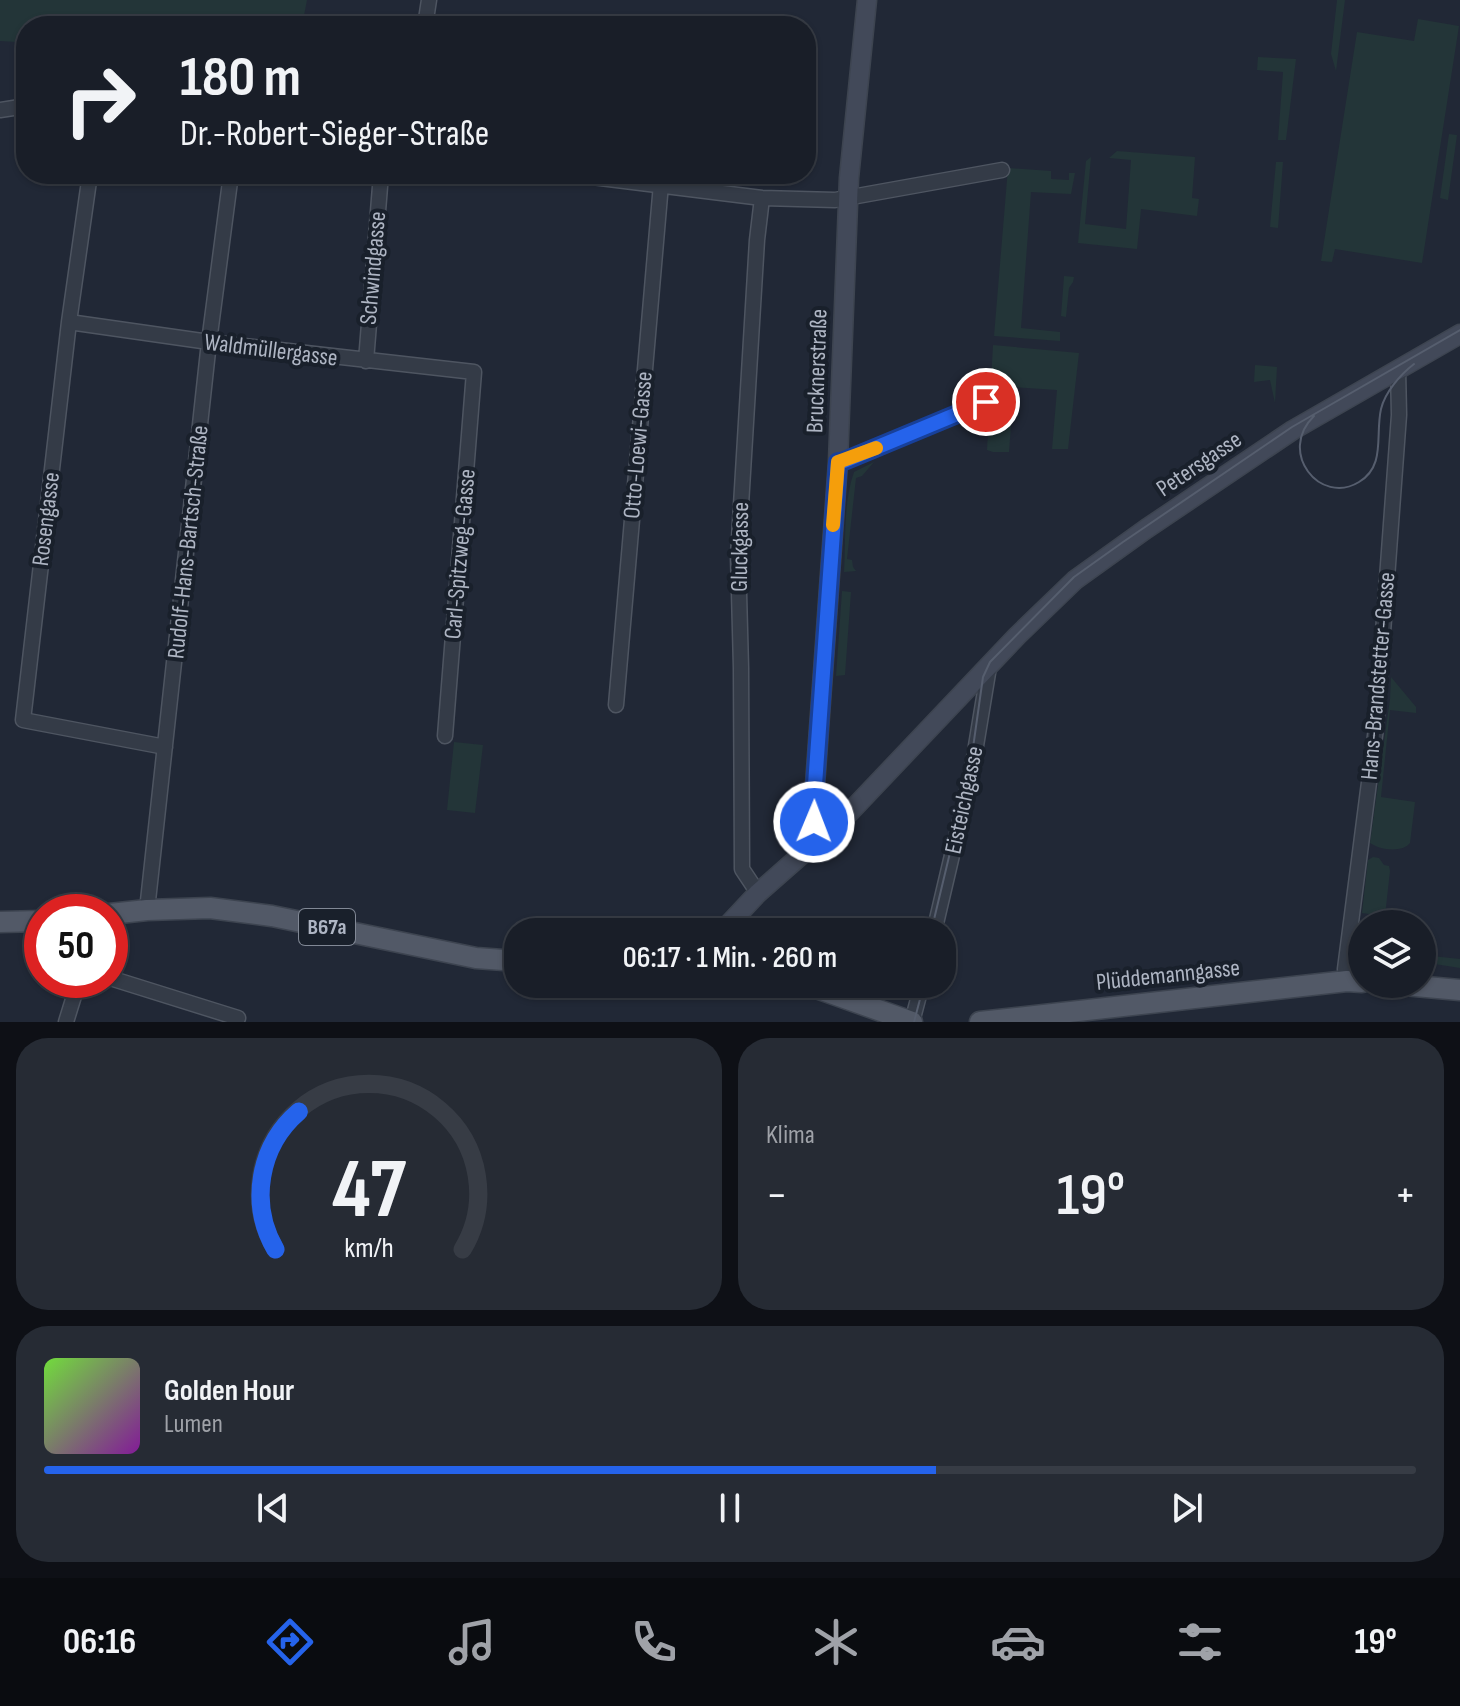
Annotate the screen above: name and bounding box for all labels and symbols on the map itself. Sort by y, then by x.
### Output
street label: Schwindgasse [354,210,392,326]
street label: Brucknerstraße [800,308,834,434]
street label: Waldmüllergasse [203,327,339,373]
pin [952,368,1020,436]
street label: Otto-Loewi-Gasse [617,370,659,520]
street label: Rudolf-Hans-Bartsch-Straße [161,424,215,660]
street label: Petersgasse [1151,425,1247,503]
street label: Carl-Spitzweg-Gasse [438,468,482,640]
street label: Rosengasse [26,470,66,568]
street label: Gluckgasse [725,502,755,592]
street label: Hans-Brandstetter-Gasse [1354,571,1402,781]
street label: Eisteichgasse [938,744,990,856]
position arrow [772,780,856,864]
speed limit sign: 50 [24,894,128,998]
road number: B67a [299,909,355,945]
street label: Plüddemanngasse [1095,953,1241,997]

